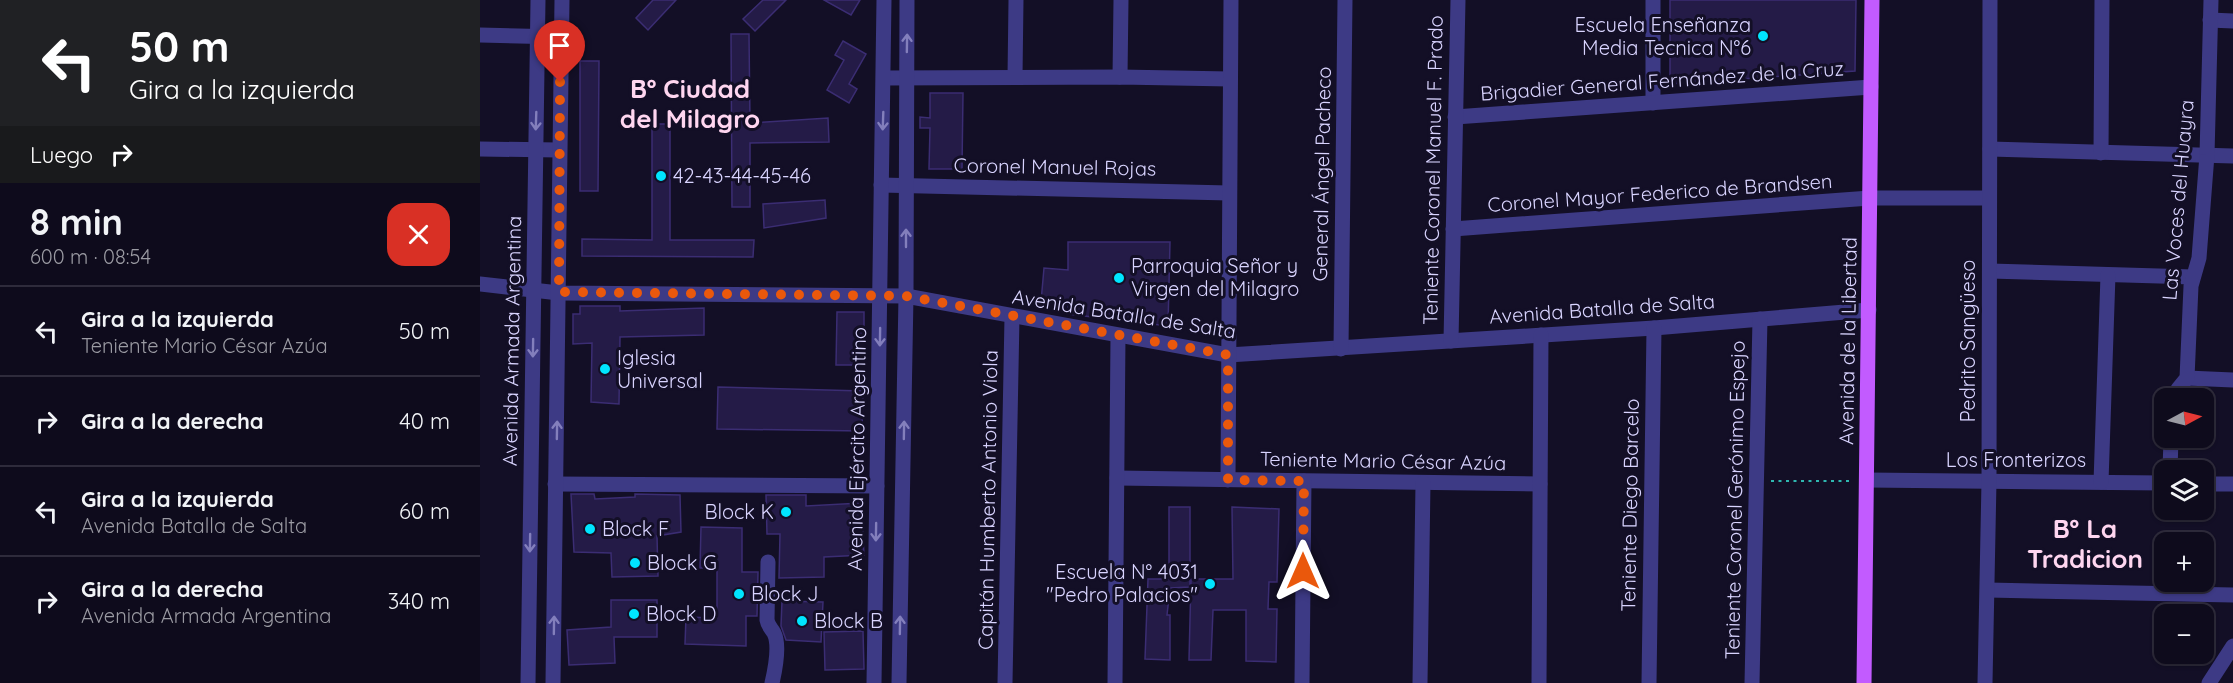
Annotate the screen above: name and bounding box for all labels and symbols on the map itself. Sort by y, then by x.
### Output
place label: Escuela Enseñanza Media Tecnica N°6 [1575,12,1751,60]
street label: Teniente Coronel Manuel F. Prado [1417,15,1448,325]
pin [534,20,585,82]
marker: Escuela Enseñanza Media Tecnica N°6 [1756,29,1770,43]
one-way arrow [901,33,913,53]
street label: Brigadier General Fernández de la Cruz [1479,55,1845,106]
street label: General Ángel Pacheco [1307,66,1336,282]
district label: Bº Ciudad del Milagro [620,72,760,135]
street label: Las Voces del Huayra [2156,99,2199,301]
one-way arrow [530,111,541,131]
one-way arrow [877,111,888,131]
street label: Coronel Manuel Rojas [953,152,1157,181]
place label: 42-43-44-45-46 [673,163,811,188]
street label: Coronel Mayor Federico de Brandsen [1487,168,1833,217]
marker: 42-43-44-45-46 [654,169,668,183]
street label: Avenida Armada Argentina [497,216,526,466]
one-way arrow [900,228,912,248]
street label: Avenida de la Libertad [1833,237,1862,445]
place label: Parroquia Señor y Virgen del Milagro [1131,253,1299,301]
street label: Pedrito Sangüeso [1955,260,1980,422]
marker: Parroquia Señor y Virgen del Milagro [1112,271,1126,285]
street label: Avenida Batalla de Salta [1010,283,1238,344]
street label: Avenida Batalla de Salta [1488,288,1716,329]
street label: Avenida Ejército Argentino [842,327,871,571]
one-way arrow [874,327,886,347]
one-way arrow [527,337,539,357]
street label: Teniente Coronel Gerónimo Espejo [1719,340,1750,660]
place label: Iglesia Universal [617,345,703,393]
street label: Capitán Humberto Antonio Viola [972,350,1003,650]
marker: Iglesia Universal [598,362,612,376]
north arrow [2154,388,2214,448]
street label: Teniente Diego Barcelo [1615,398,1644,612]
one-way arrow [551,420,562,440]
one-way arrow [898,420,910,440]
street label: Teniente Mario César Azúa [1260,446,1506,475]
street label: Los Fronterizos [1946,447,2086,472]
place label: Block K [705,499,774,524]
marker: Block K [779,505,793,519]
district label: Bº La Tradicion [2027,512,2143,575]
place label: Block F [602,516,669,541]
marker: Block F [583,522,597,536]
one-way arrow [870,522,882,542]
one-way arrow [524,532,536,552]
position arrow [1271,539,1335,603]
place label: Block G [647,550,717,575]
marker: Block G [628,556,642,570]
place label: Escuela N° 4031 "Pedro Palacios" [1046,559,1198,607]
marker: Escuela N° 4031 "Pedro Palacios" [1203,577,1217,591]
place label: Block J [751,581,818,606]
marker: Block J [732,587,746,601]
place label: Block D [646,601,716,626]
marker: Block D [627,607,641,621]
place label: Block B [814,608,883,633]
marker: Block B [795,614,809,628]
one-way arrow [548,615,560,635]
one-way arrow [894,615,906,635]

